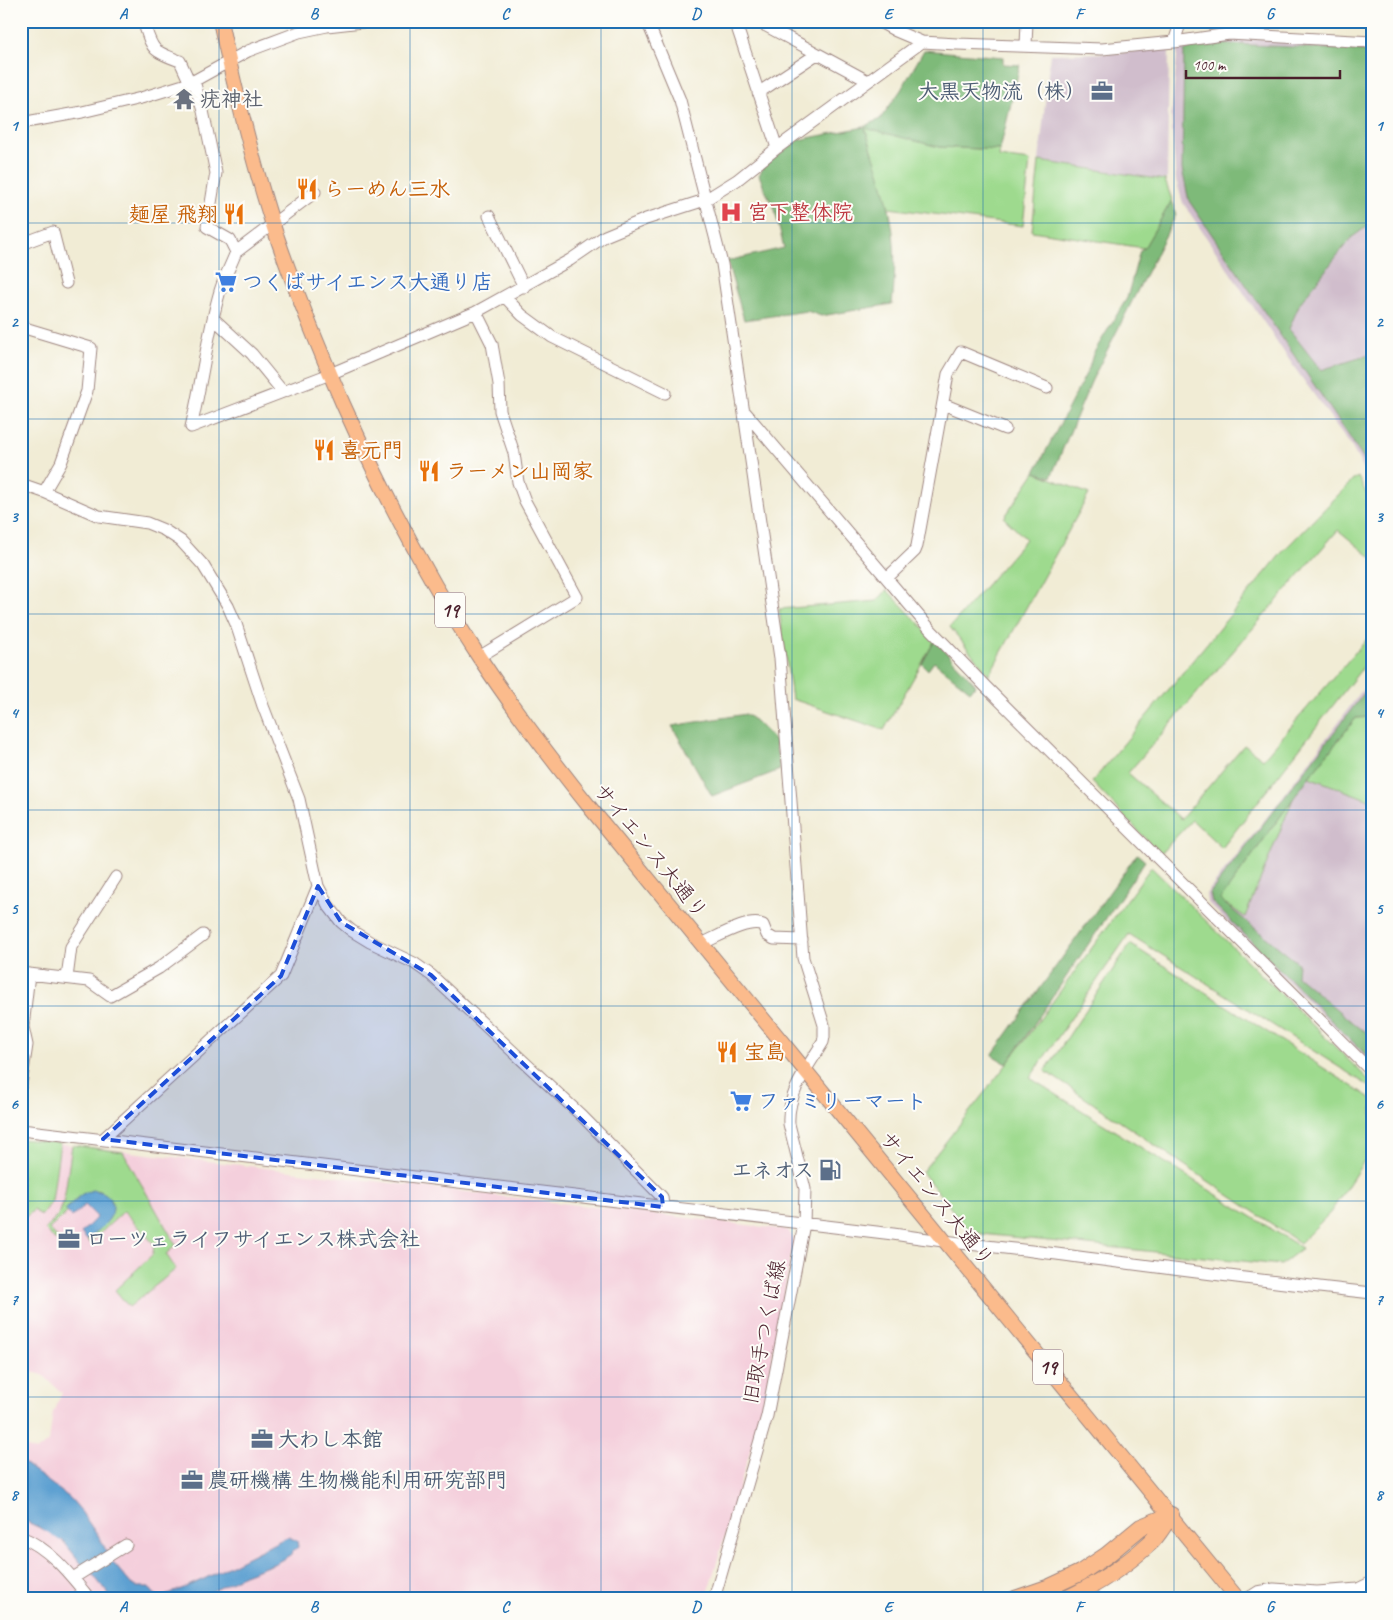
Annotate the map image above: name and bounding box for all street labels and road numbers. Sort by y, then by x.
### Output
road number: 19 [435,592,465,628]
street label: サイエンス大通り [588,778,714,924]
street label: サイエンス大通り [874,1126,1000,1272]
street label: 旧取手つくば線 [737,1257,791,1407]
road number: 19 [1033,1350,1063,1384]

